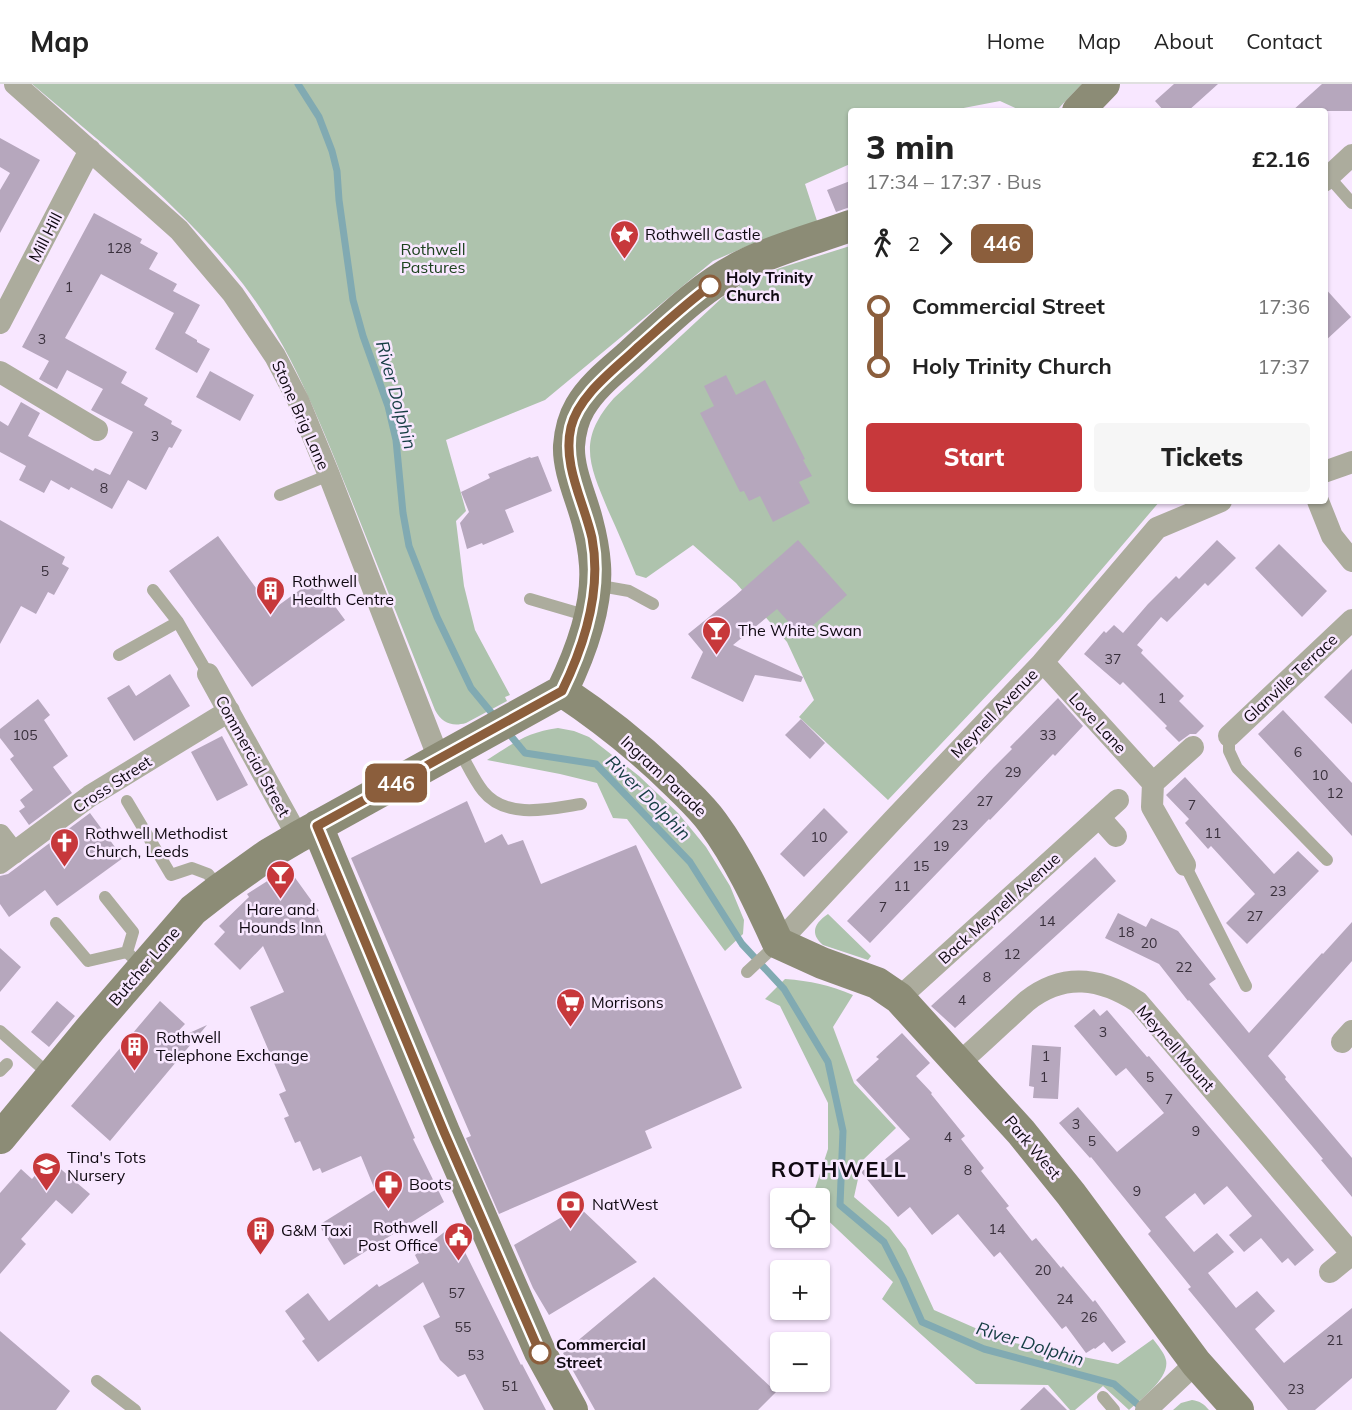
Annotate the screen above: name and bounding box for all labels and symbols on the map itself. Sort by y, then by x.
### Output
street label: Mill Hill [24,209,66,265]
place icon: Rothwell Castle [608,218,640,260]
place label: Rothwell Castle [645,224,760,244]
house number: 128 [106,239,132,257]
park label: Rothwell Pastures [401,239,465,277]
place label: Holy Trinity Church [726,267,813,305]
marker: Holy Trinity Church [699,275,721,297]
house number: 1 [65,278,73,296]
house number: 3 [38,330,46,348]
water label: River Dolphin [371,338,422,452]
street label: Stone Brig Lane [268,357,334,473]
house number: 3 [151,427,159,445]
house number: 8 [100,479,108,497]
house number: 5 [41,562,49,580]
place label: Rothwell Health Centre [292,571,394,609]
building icon: Rothwell Health Centre [255,574,287,616]
bar icon: The White Swan [701,614,733,656]
place label: The White Swan [738,620,862,640]
street label: Glanville Terrace [1239,629,1341,727]
house number: 37 [1105,650,1121,668]
street label: Meynell Avenue [946,664,1042,762]
street label: Love Lane [1065,689,1131,757]
house number: 1 [1158,689,1166,707]
street label: Commercial Street [211,692,295,820]
house number: 105 [12,726,38,744]
house number: 33 [1040,726,1056,744]
street label: Ingram Parade [617,731,711,821]
house number: 6 [1294,743,1302,761]
water label: River Dolphin [601,750,696,845]
street label: Cross Street [69,751,156,817]
house number: 29 [1005,763,1021,781]
line badge: 446 [362,764,430,802]
house number: 10 [1312,766,1328,784]
house number: 12 [1327,784,1343,802]
house number: 27 [977,792,993,810]
house number: 7 [1188,796,1196,814]
house number: 23 [952,816,968,834]
place label: Rothwell Methodist Church, Leeds [85,823,228,861]
house number: 11 [1205,824,1221,842]
church icon: Rothwell Methodist Church, Leeds [48,826,80,868]
house number: 10 [811,828,827,846]
house number: 19 [933,837,949,855]
street label: Back Meynell Avenue [934,848,1064,968]
house number: 15 [913,857,929,875]
bar icon: Hare and Hounds Inn [265,858,297,900]
house number: 11 [894,877,910,895]
house number: 23 [1270,882,1286,900]
house number: 7 [879,898,887,916]
place label: Hare and Hounds Inn [239,899,323,937]
house number: 27 [1247,907,1263,925]
house number: 14 [1039,912,1056,930]
street label: Butcher Lane [104,922,184,1010]
house number: 18 [1118,923,1134,941]
house number: 20 [1141,934,1157,952]
house number: 12 [1004,945,1020,963]
house number: 22 [1176,958,1192,976]
house number: 8 [983,968,991,986]
supermarket icon: Morrisons [554,986,586,1028]
house number: 4 [958,991,967,1009]
place label: Morrisons [591,992,664,1012]
street label: Meynell Mount [1133,1001,1219,1096]
house number: 3 [1099,1023,1107,1041]
place label: Rothwell Telephone Exchange [156,1027,308,1065]
building icon: Rothwell Telephone Exchange [119,1030,151,1072]
house number: 1 [1042,1047,1050,1065]
house number: 1 [1040,1068,1048,1086]
house number: 5 [1146,1068,1154,1086]
house number: 7 [1165,1090,1173,1108]
street label: Park West [1001,1111,1066,1183]
house number: 3 [1072,1115,1080,1133]
house number: 9 [1192,1122,1200,1140]
house number: 4 [944,1128,953,1146]
house number: 5 [1088,1132,1096,1150]
place label: Tina's Tots Nursery [67,1147,146,1185]
school or university icon: Tina's Tots Nursery [30,1150,62,1192]
district label: ROTHWELL [771,1155,907,1183]
house number: 8 [964,1161,972,1179]
pharmacy icon: Boots [372,1168,404,1210]
place label: Boots [409,1174,452,1194]
house number: 9 [1133,1182,1141,1200]
bank icon: NatWest [555,1188,587,1230]
place label: NatWest [592,1194,659,1214]
building icon: G&M Taxi [244,1214,276,1256]
place label: Rothwell Post Office [358,1217,438,1255]
place label: G&M Taxi [281,1220,352,1240]
public building icon: Rothwell Post Office [443,1220,475,1262]
house number: 14 [989,1220,1006,1238]
house number: 20 [1035,1261,1051,1279]
house number: 57 [449,1284,465,1302]
house number: 24 [1057,1290,1074,1308]
house number: 26 [1081,1308,1097,1326]
water label: River Dolphin [974,1316,1087,1371]
house number: 55 [455,1318,471,1336]
house number: 21 [1327,1331,1343,1349]
place label: Commercial Street [556,1334,646,1372]
marker: Commercial Street [529,1342,551,1364]
house number: 53 [468,1346,484,1364]
house number: 51 [502,1377,518,1395]
house number: 23 [1288,1380,1304,1398]

